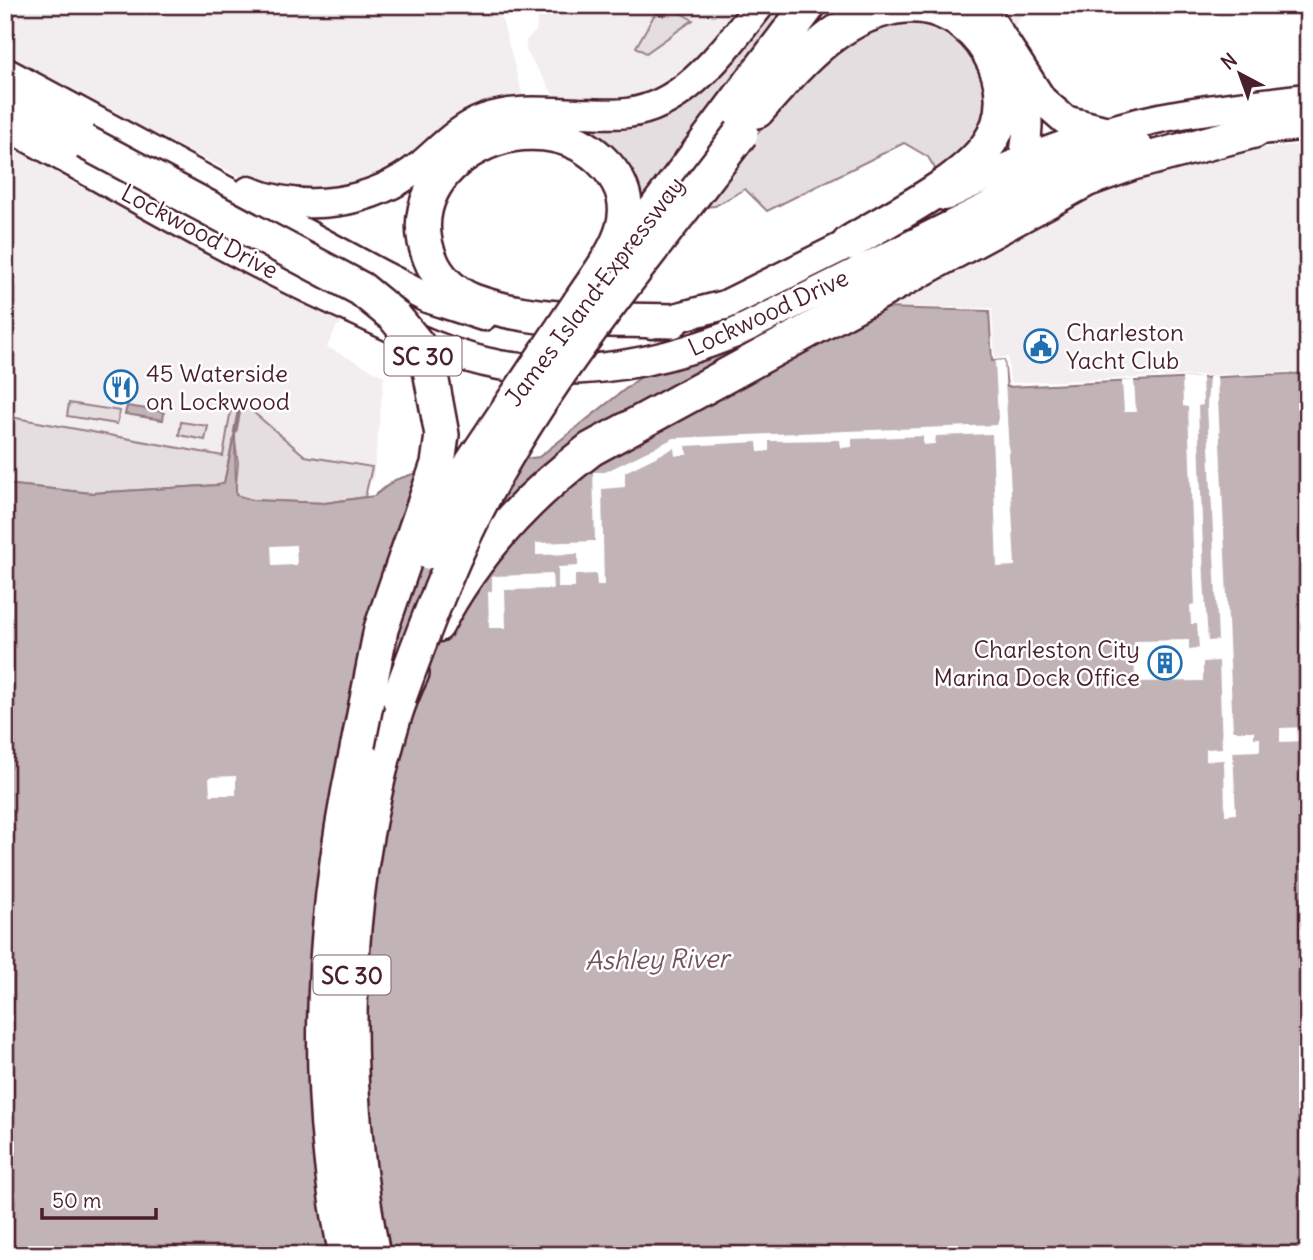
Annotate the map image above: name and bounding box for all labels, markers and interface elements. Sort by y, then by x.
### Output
north arrow [1204,38,1274,108]
text: N [1216,48,1242,75]
street label: James Island Expressway [498,170,690,412]
street label: Lockwood Drive [117,177,283,285]
street label: Lockwood Drive [683,262,853,362]
place label: Charleston Yacht Club [1066,317,1184,375]
public building icon: Charleston Yacht Club [1022,327,1060,365]
road number: SC 30 [384,336,462,376]
place label: 45 Waterside on Lockwood [146,358,290,416]
restaurant icon: 45 Waterside on Lockwood [102,368,140,406]
place label: Charleston City Marina Dock Office [933,634,1140,692]
building icon: Charleston City Marina Dock Office [1146,644,1184,682]
water label: Ashley River [585,941,733,977]
road number: SC 30 [314,956,390,994]
scale bar [42,1176,156,1220]
text: 50 m [52,1187,101,1214]

